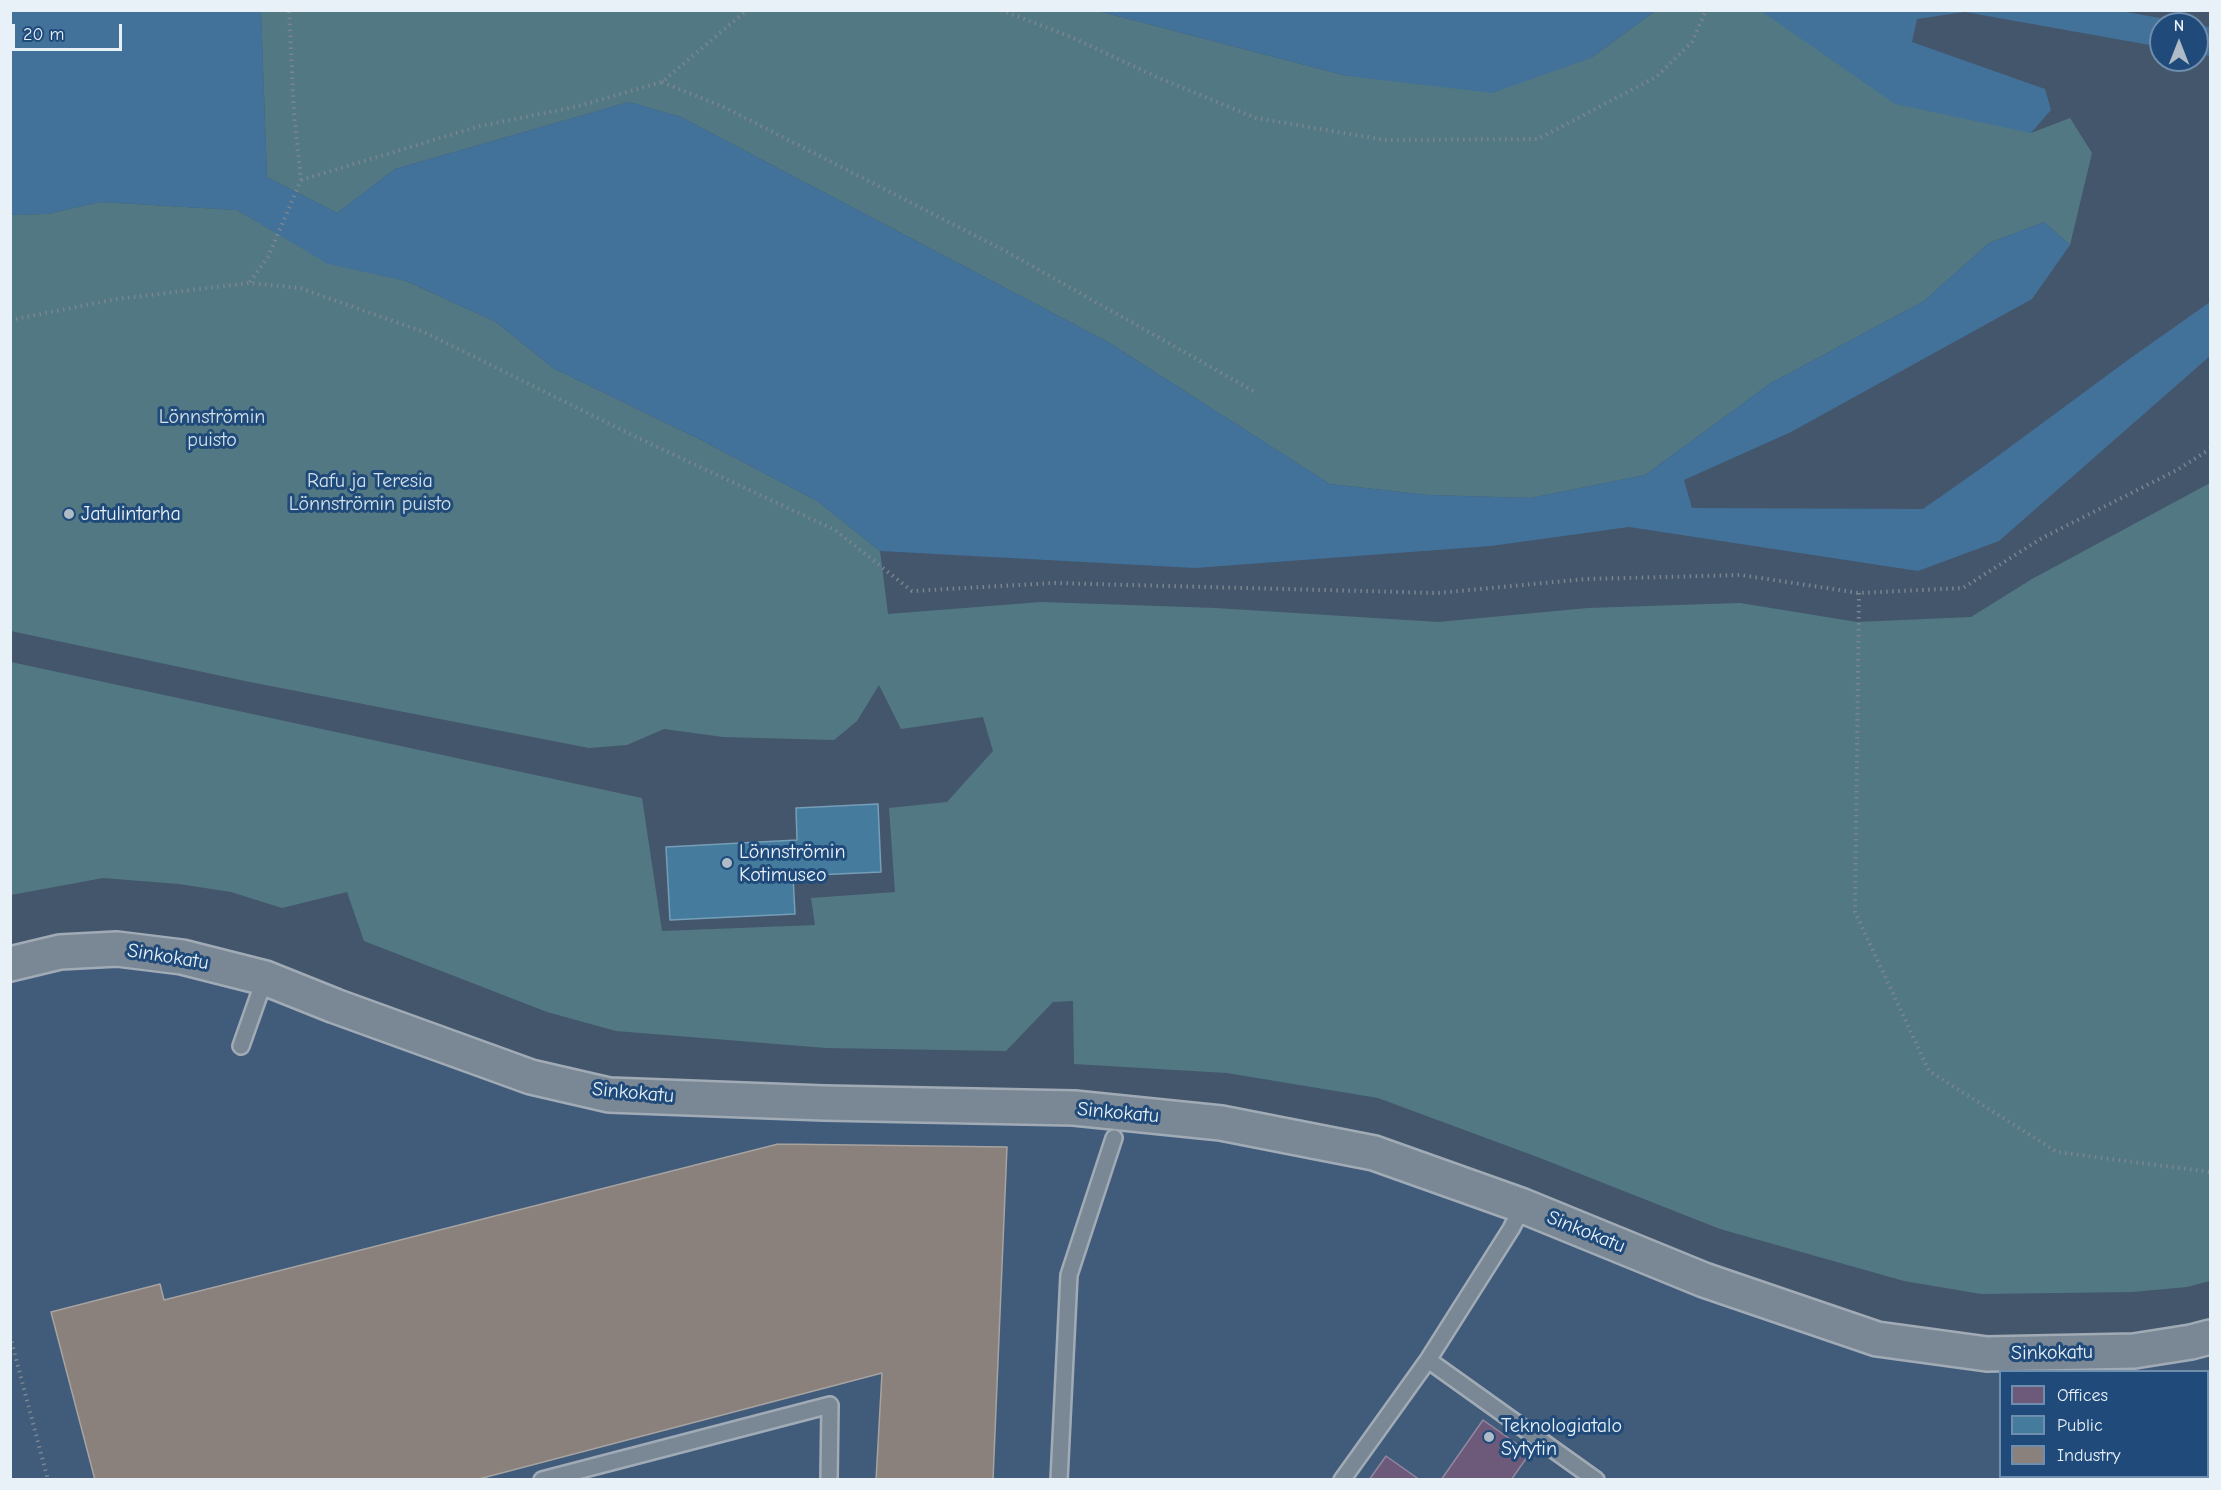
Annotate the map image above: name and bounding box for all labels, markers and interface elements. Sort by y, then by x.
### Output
scale bar [15,12,124,50]
north arrow [2149,12,2209,72]
text: N [2174,17,2184,35]
text: 20 m [23,24,64,45]
park label: Lönnströmin puisto [159,405,265,452]
park label: Rafu ja Teresia Lönnströmin puisto [289,469,451,516]
place label: Jatulintarha [81,502,181,526]
marker: Jatulintarha [62,507,76,521]
place label: Lönnströmin Kotimuseo [739,840,845,887]
marker: Lönnströmin Kotimuseo [720,856,734,870]
street label: Sinkokatu [126,939,210,975]
street label: Sinkokatu [591,1077,675,1109]
street label: Sinkokatu [1076,1097,1160,1129]
street label: Sinkokatu [1543,1206,1629,1258]
street label: Sinkokatu [2011,1340,2093,1366]
legend [1999,1370,2209,1478]
text: Offices [2057,1385,2108,1406]
place label: Teknologiatalo Sytytin [1501,1414,1622,1461]
text: Public [2057,1415,2103,1436]
marker: Teknologiatalo Sytytin [1482,1430,1496,1444]
text: Industry [2057,1445,2121,1466]

